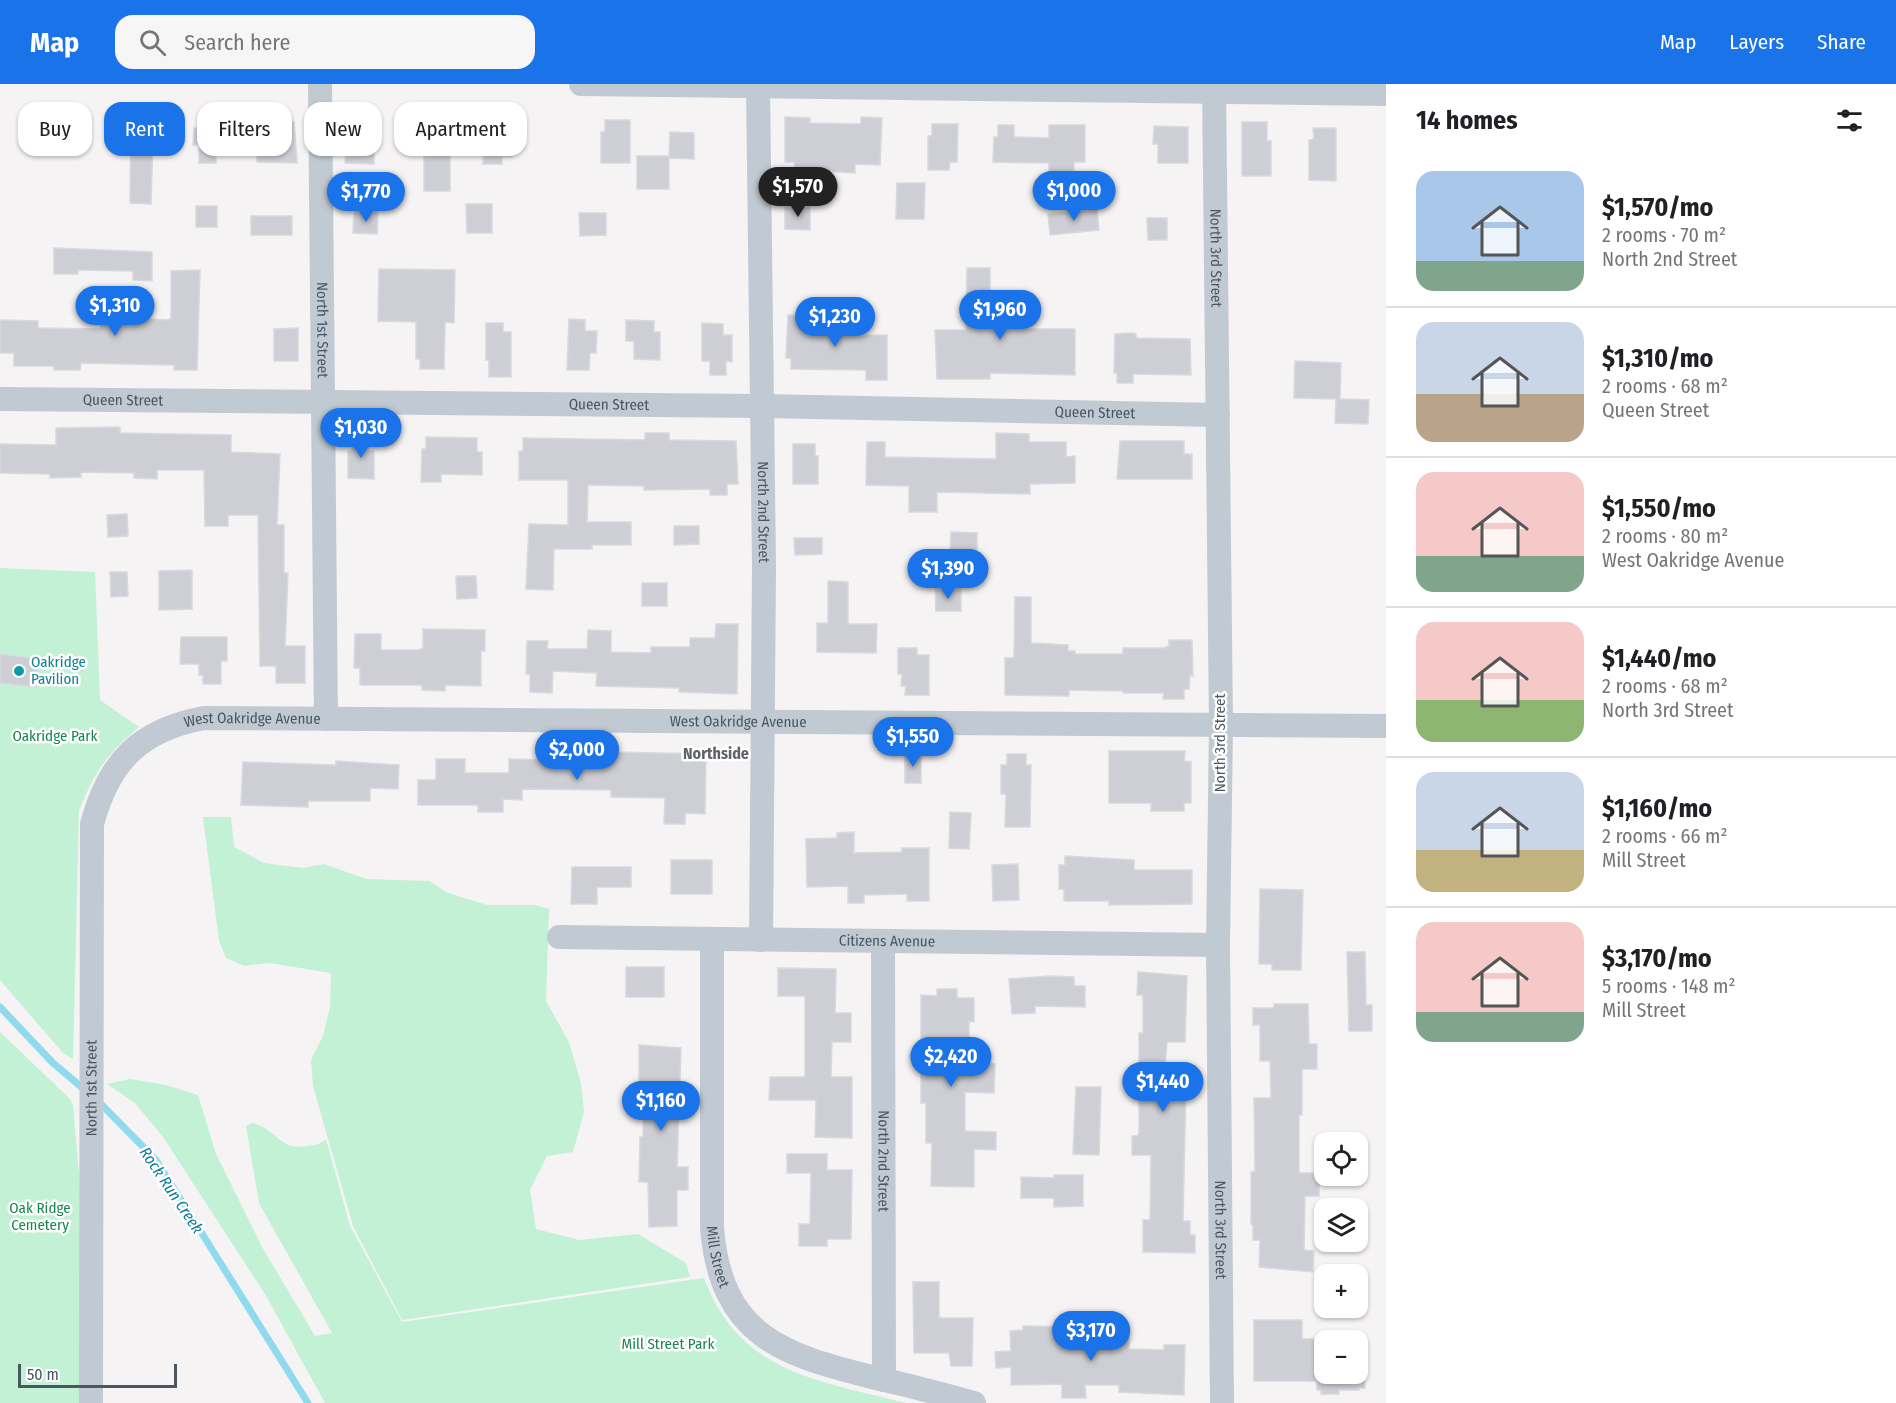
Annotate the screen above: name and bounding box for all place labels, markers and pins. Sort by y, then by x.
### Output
pin: $1,570 [749,167,847,218]
pin: $1,000 [1025,171,1123,222]
pin: $1,770 [317,172,415,223]
pin: $1,310 [66,286,164,337]
pin: $1,960 [951,290,1049,341]
pin: $1,230 [786,297,884,348]
pin: $1,030 [312,408,410,459]
pin: $1,390 [899,549,997,600]
place label: Oakridge Pavilion [31,653,86,688]
marker: Oakridge Pavilion [12,664,26,678]
pin: $1,550 [864,717,962,768]
pin: $2,000 [528,730,626,781]
pin: $2,420 [902,1037,1000,1088]
pin: $1,440 [1114,1062,1212,1113]
pin: $1,160 [612,1081,710,1132]
pin: $3,170 [1042,1311,1140,1362]

